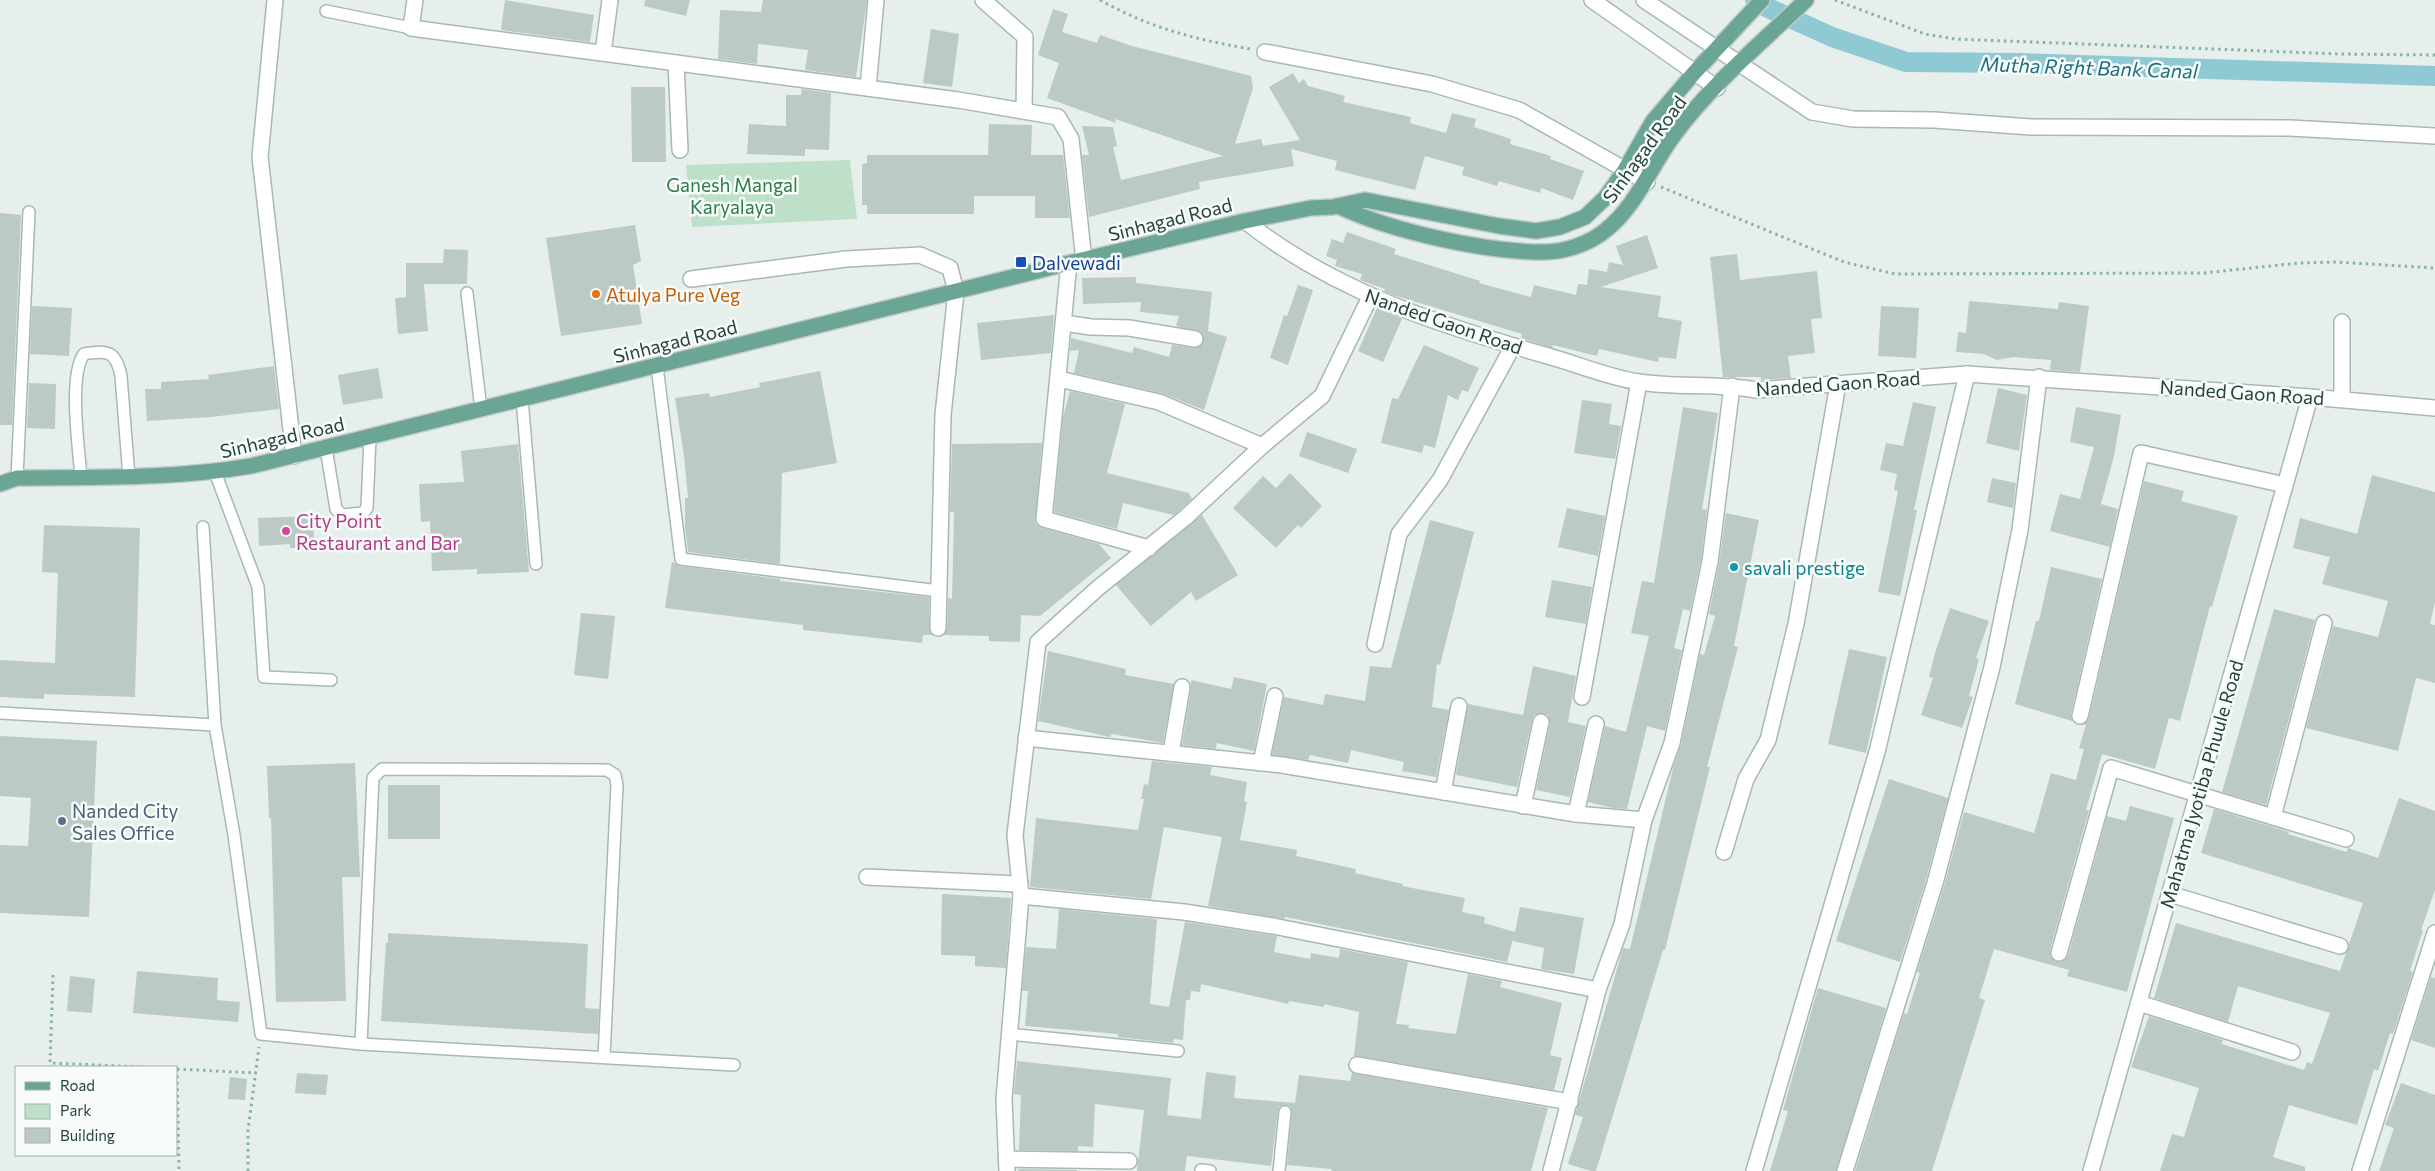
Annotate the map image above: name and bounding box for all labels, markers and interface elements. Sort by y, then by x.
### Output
water label: Mutha Right Bank Canal [1980,51,2199,83]
street label: Sinhagad Road [1597,91,1691,207]
park label: Ganesh Mangal Karyalaya [666,173,798,218]
street label: Sinhagad Road [1106,193,1234,245]
place label: Dalvewadi [1032,251,1121,274]
marker: Dalvewadi [1014,255,1028,269]
place label: Atulya Pure Veg [606,283,740,306]
street label: Nanded Gaon Road [1362,283,1526,359]
marker: Atulya Pure Veg [590,288,602,300]
street label: Sinhagad Road [611,315,739,367]
street label: Nanded Gaon Road [1755,366,1921,400]
street label: Nanded Gaon Road [2159,375,2325,409]
street label: Sinhagad Road [218,412,346,462]
place label: City Point Restaurant and Bar [296,509,460,554]
marker: City Point Restaurant and Bar [280,525,292,537]
place label: savali prestige [1744,556,1865,579]
marker: savali prestige [1728,561,1740,573]
street label: Mahatma Jyotiba Phuule Road [2154,657,2248,911]
place label: Nanded City Sales Office [72,799,178,844]
marker: Nanded City Sales Office [56,815,68,827]
legend [15,1066,178,1156]
text: Road [60,1076,95,1094]
text: Park [60,1101,91,1119]
text: Building [60,1126,115,1144]

